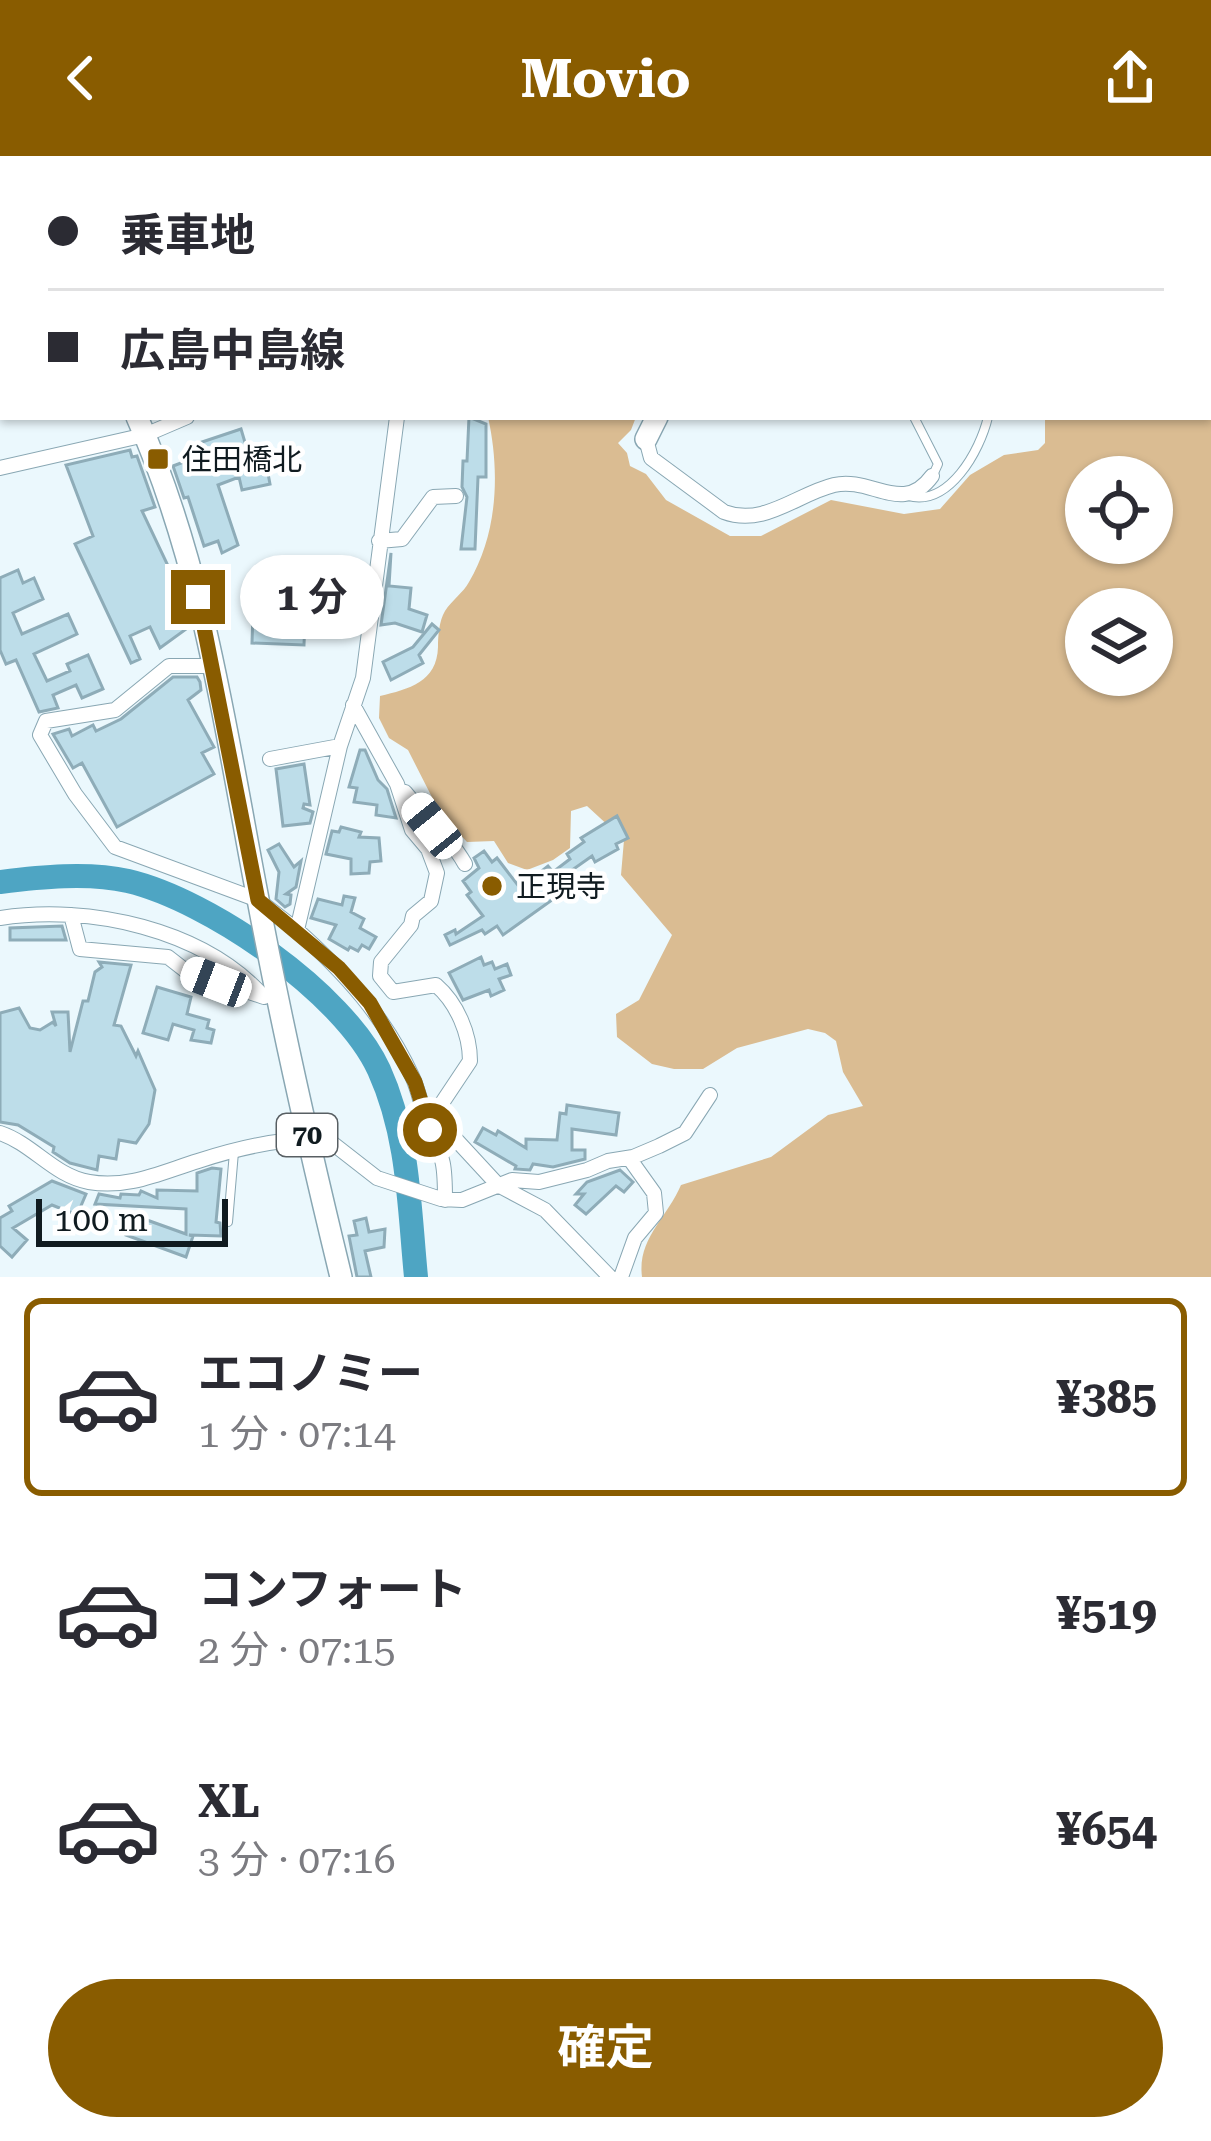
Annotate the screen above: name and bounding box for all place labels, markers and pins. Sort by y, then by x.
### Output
place label: 住田橋北 [182,442,302,477]
marker: 住田橋北 [145,446,171,472]
place label: 正現寺 [516,869,606,904]
marker: 正現寺 [479,873,505,899]

